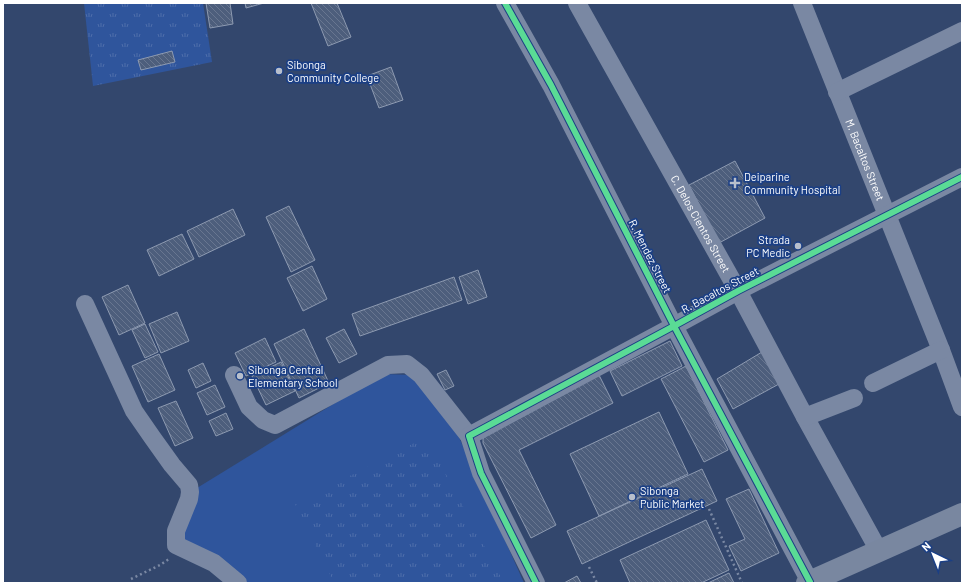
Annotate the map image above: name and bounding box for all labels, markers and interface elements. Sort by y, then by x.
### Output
place label: Sibonga Community College [287,58,379,84]
marker: Sibonga Community College [274,66,284,76]
street label: M. Bacaltos Street [843,117,888,202]
place label: Deiparine Community Hospital [744,170,840,196]
street label: C. Delos Cientos Street [669,173,733,274]
marker: Deiparine Community Hospital [729,177,741,189]
street label: R. Mendez Street [626,217,675,295]
place label: Strada PC Medic [746,233,790,259]
marker: Strada PC Medic [793,241,803,251]
street label: R. Bacaltos Street [679,264,761,315]
place label: Sibonga Central Elementary School [248,363,338,389]
marker: Sibonga Central Elementary School [235,371,245,381]
place label: Sibonga Public Market [640,484,704,510]
marker: Sibonga Public Market [627,492,637,502]
north arrow [913,534,953,574]
text: N [919,539,933,554]

